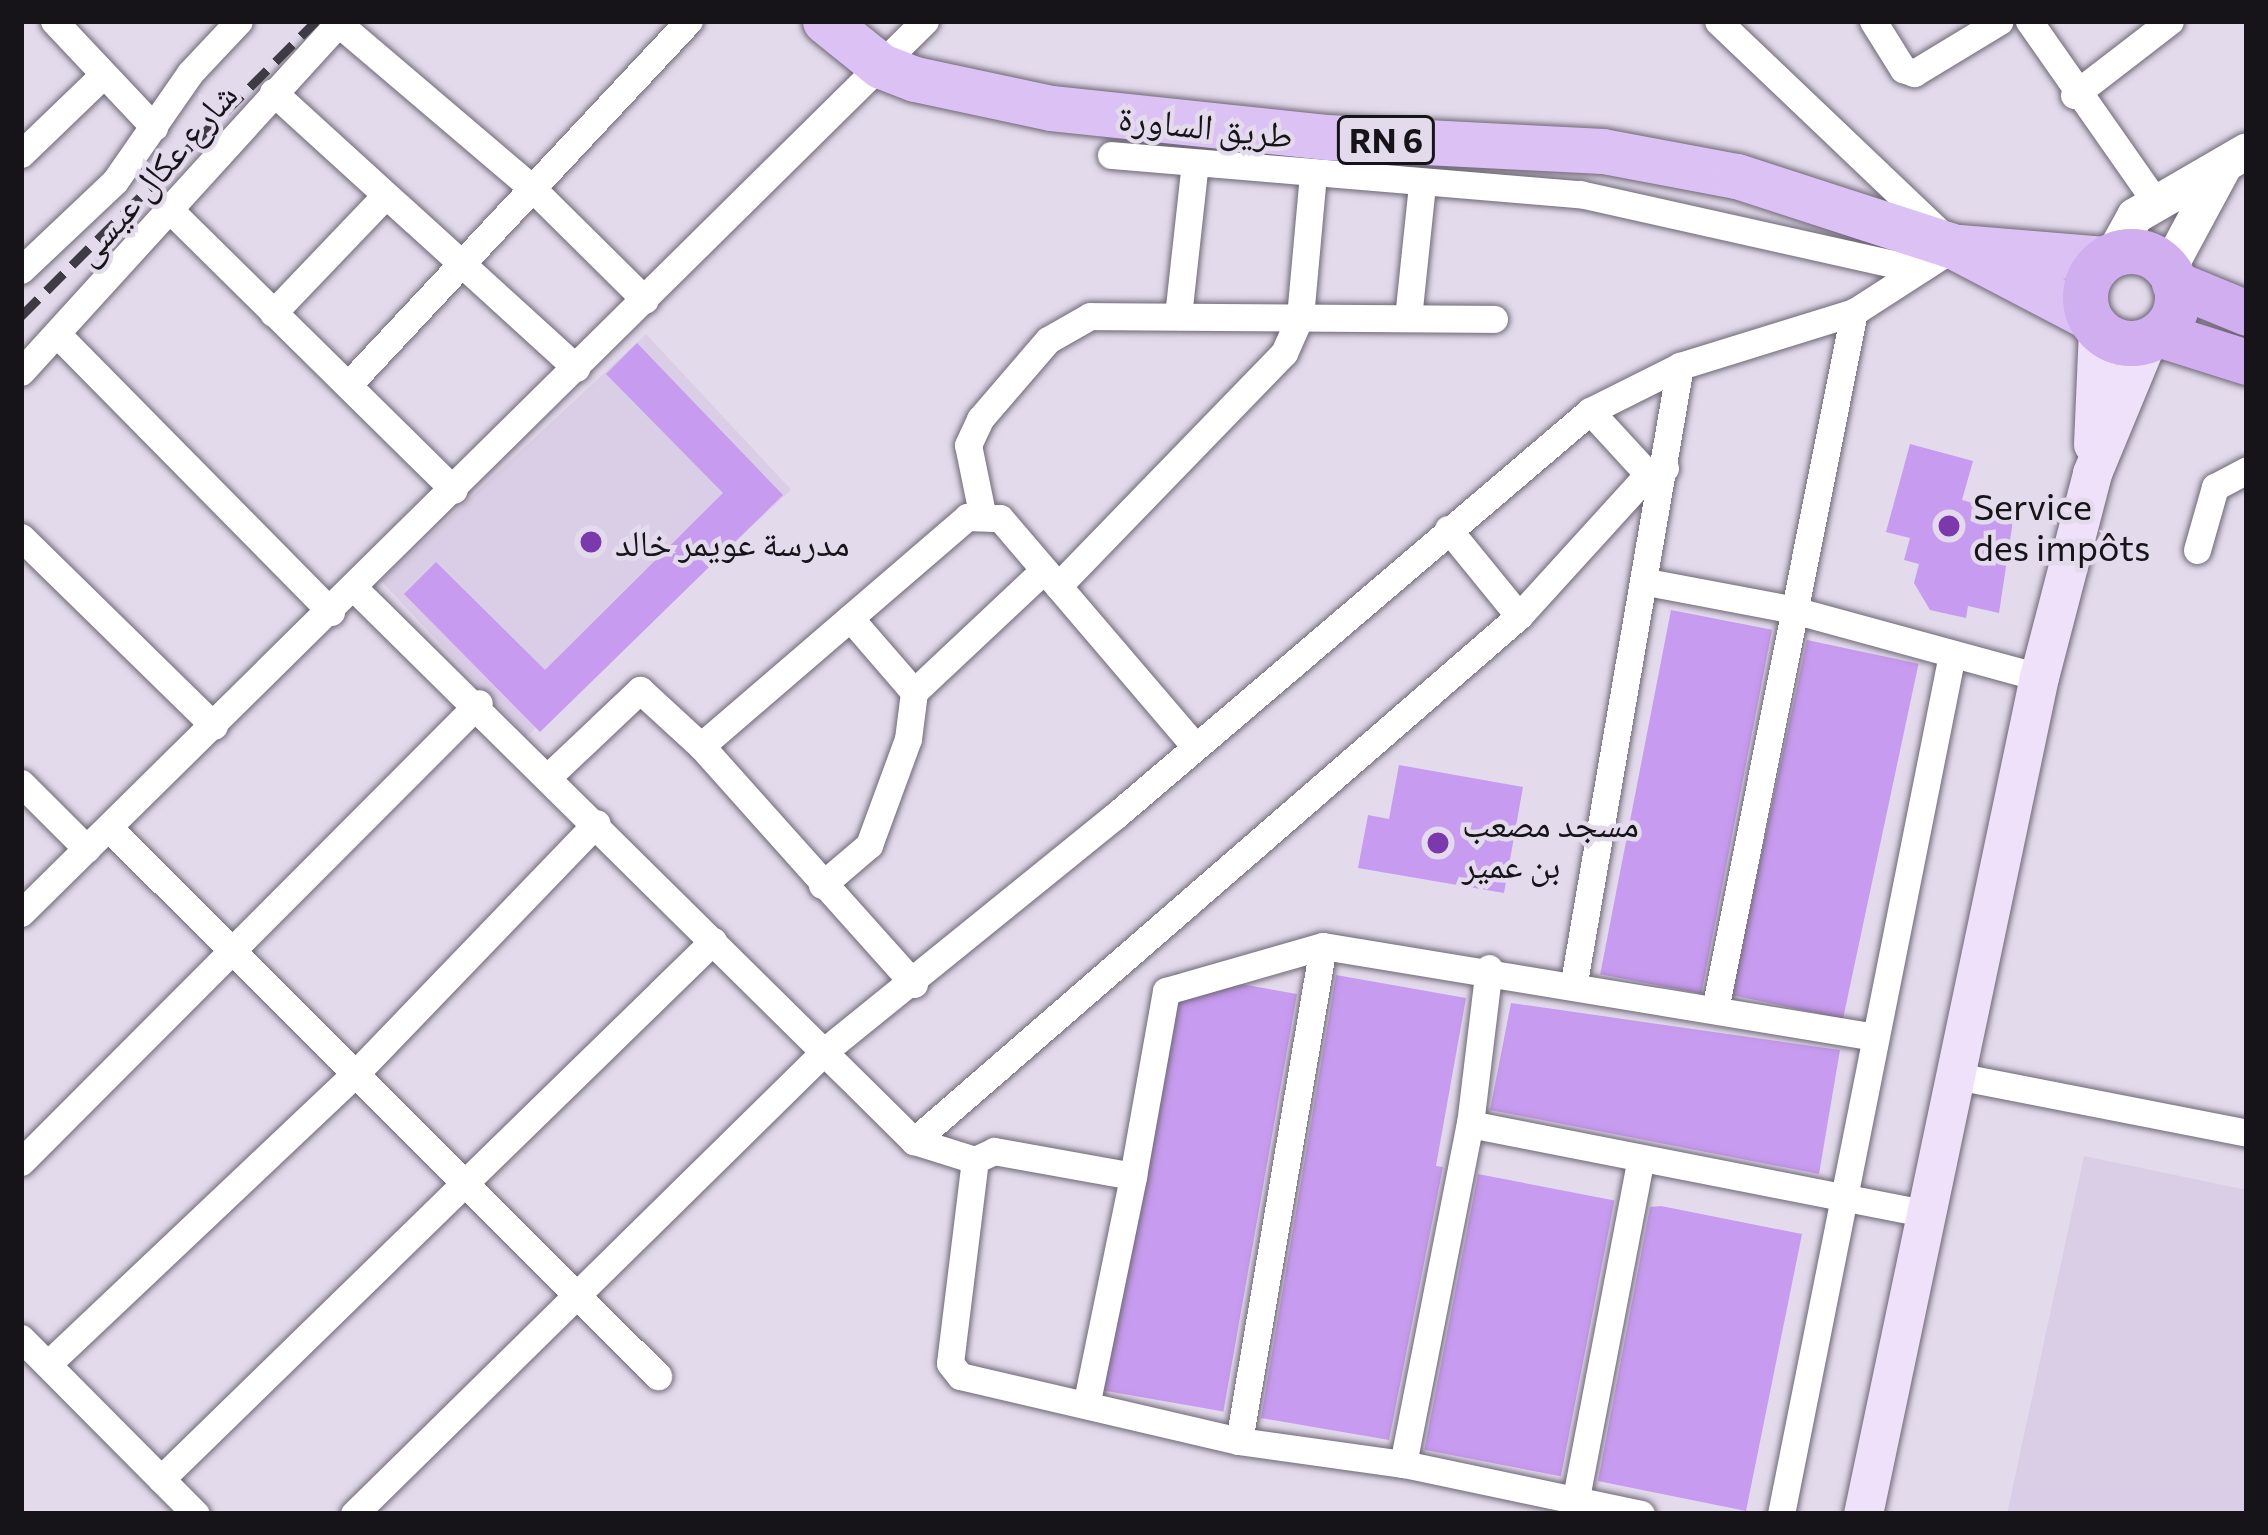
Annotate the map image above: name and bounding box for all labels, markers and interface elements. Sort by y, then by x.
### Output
street label: شارع عكال عيسى [63,73,245,273]
street label: طريق الساورة [1117,94,1295,156]
road number: RN 6 [1335,113,1437,167]
place label: Service des impôts [1973,483,2150,568]
marker: Service des impôts [1936,513,1962,539]
place label: مدرسة عويمر خالد [615,520,850,564]
marker: مدرسة عويمر خالد [578,529,604,555]
place label: مسجد مصعب بن عمير [1462,800,1639,885]
marker: مسجد مصعب بن عمير [1425,830,1451,856]

